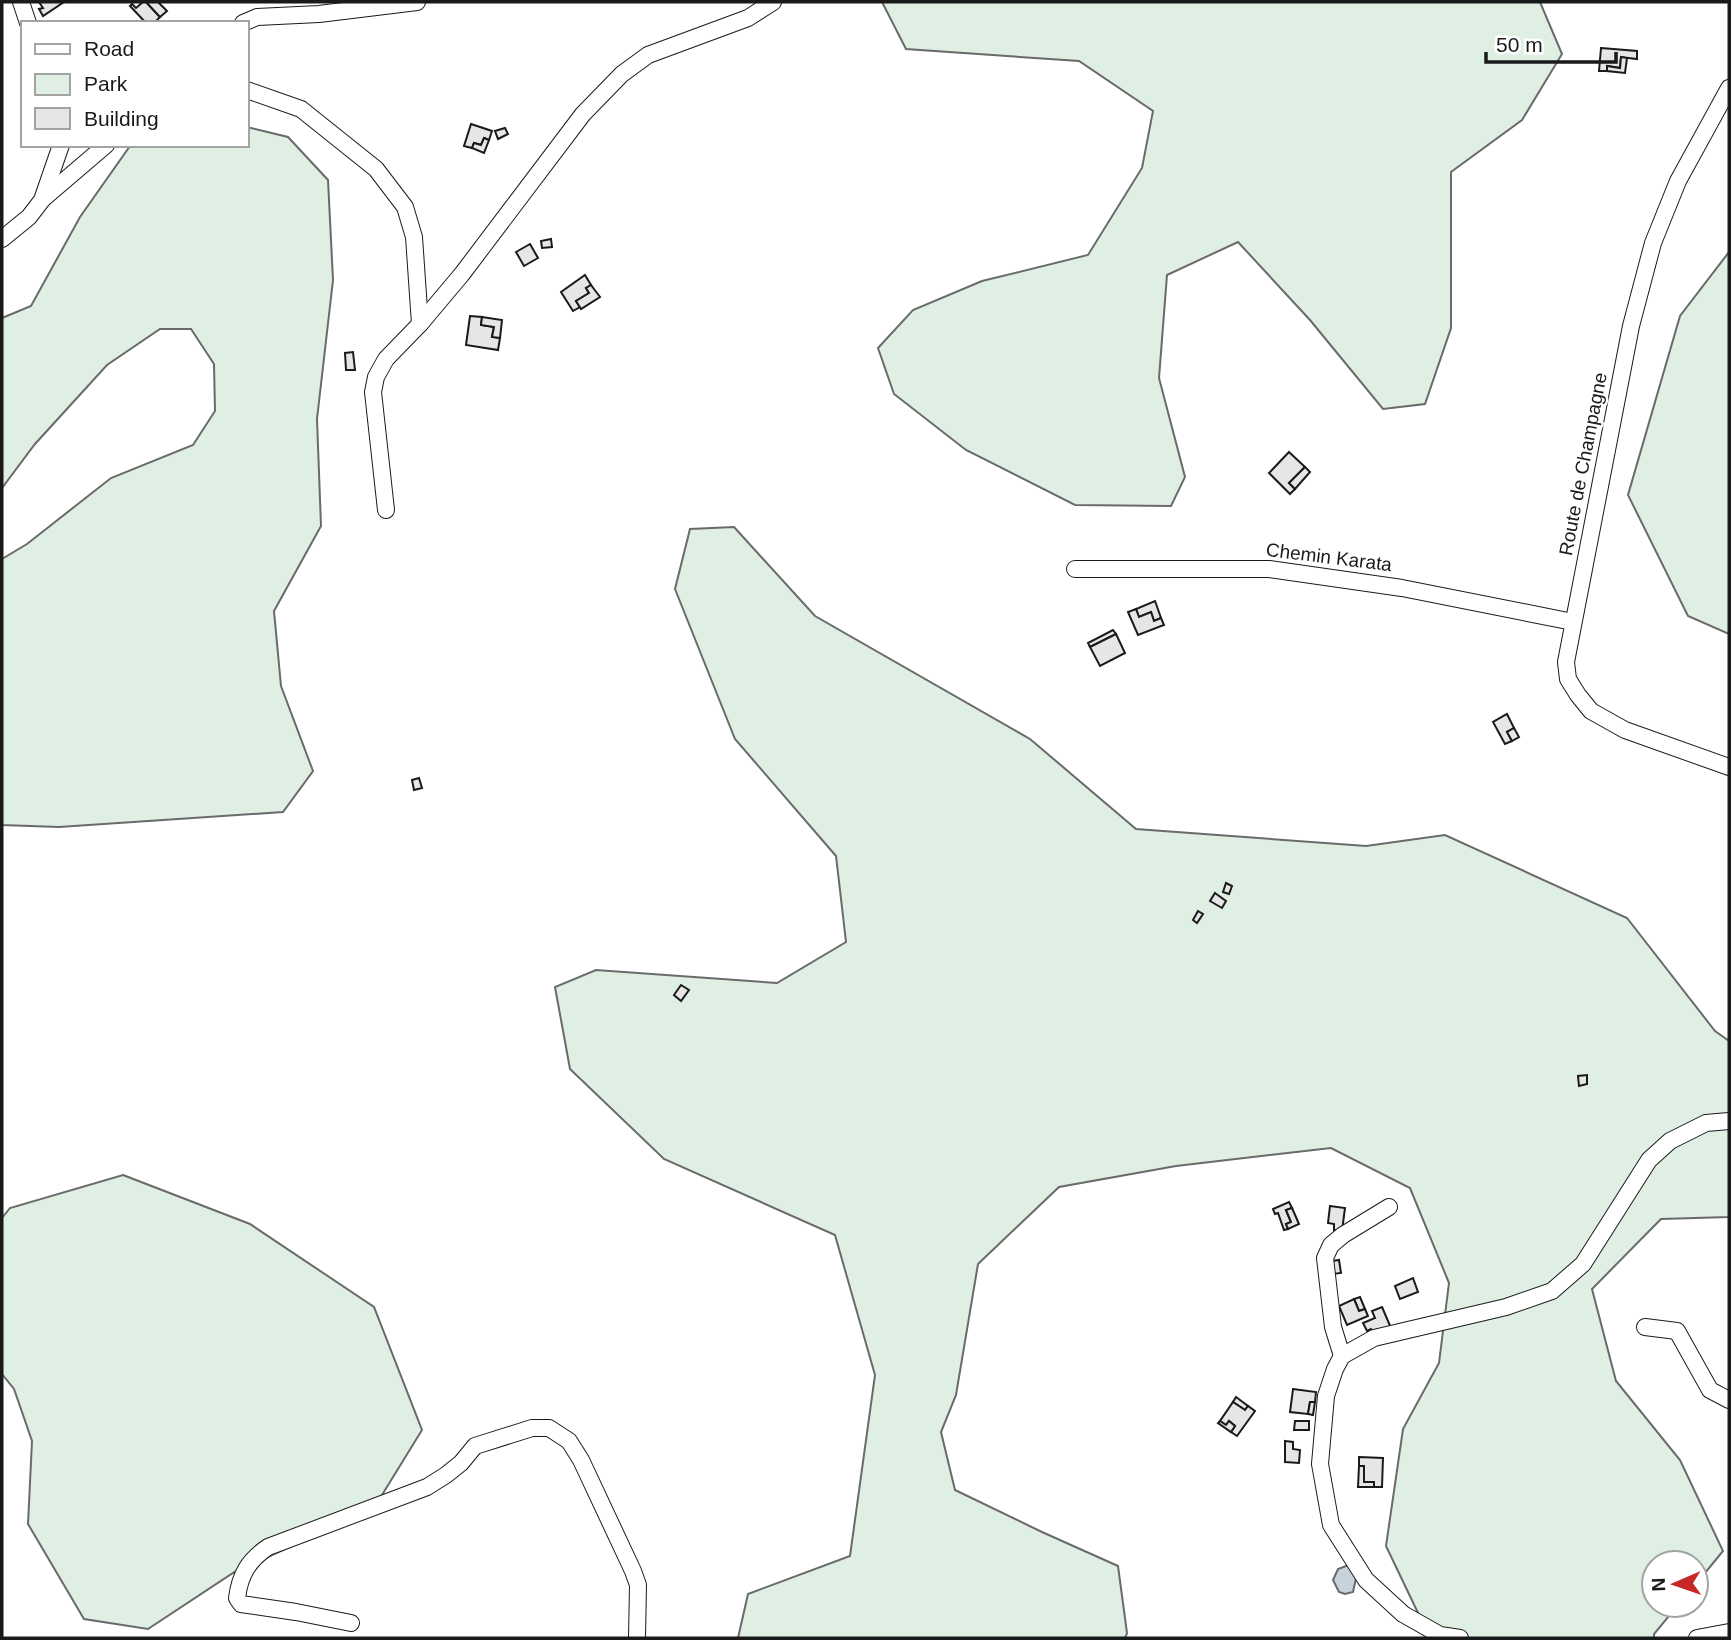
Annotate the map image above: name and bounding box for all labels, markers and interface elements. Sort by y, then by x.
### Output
legend [21,21,248,147]
scale bar [1486,21,1616,65]
text: 50 m [1496,33,1543,56]
text: Road [84,37,134,60]
text: Park [84,72,128,95]
text: Building [84,107,159,130]
street label: Route de Champagne [1555,371,1611,557]
street label: Chemin Karata [1265,539,1394,575]
north arrow [1640,1549,1710,1619]
text: N [1648,1577,1669,1592]

